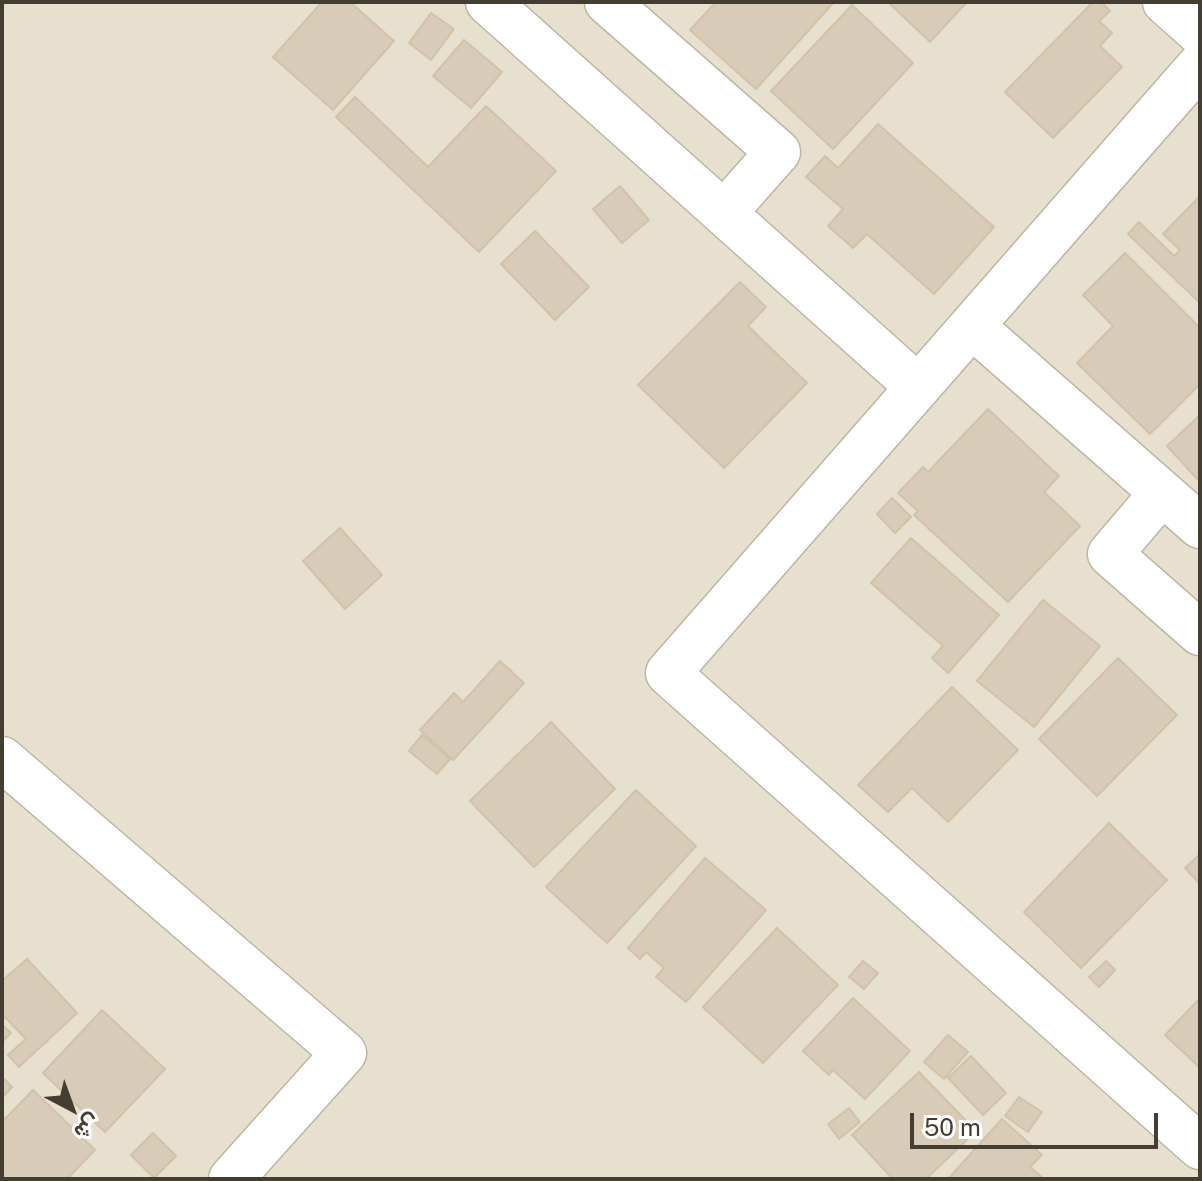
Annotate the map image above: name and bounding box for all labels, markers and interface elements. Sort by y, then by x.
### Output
north arrow [32,1069,112,1149]
scale bar [914,1097,1162,1147]
text: ش [69,1109,106,1146]
text: 50 m [924,1113,981,1141]

